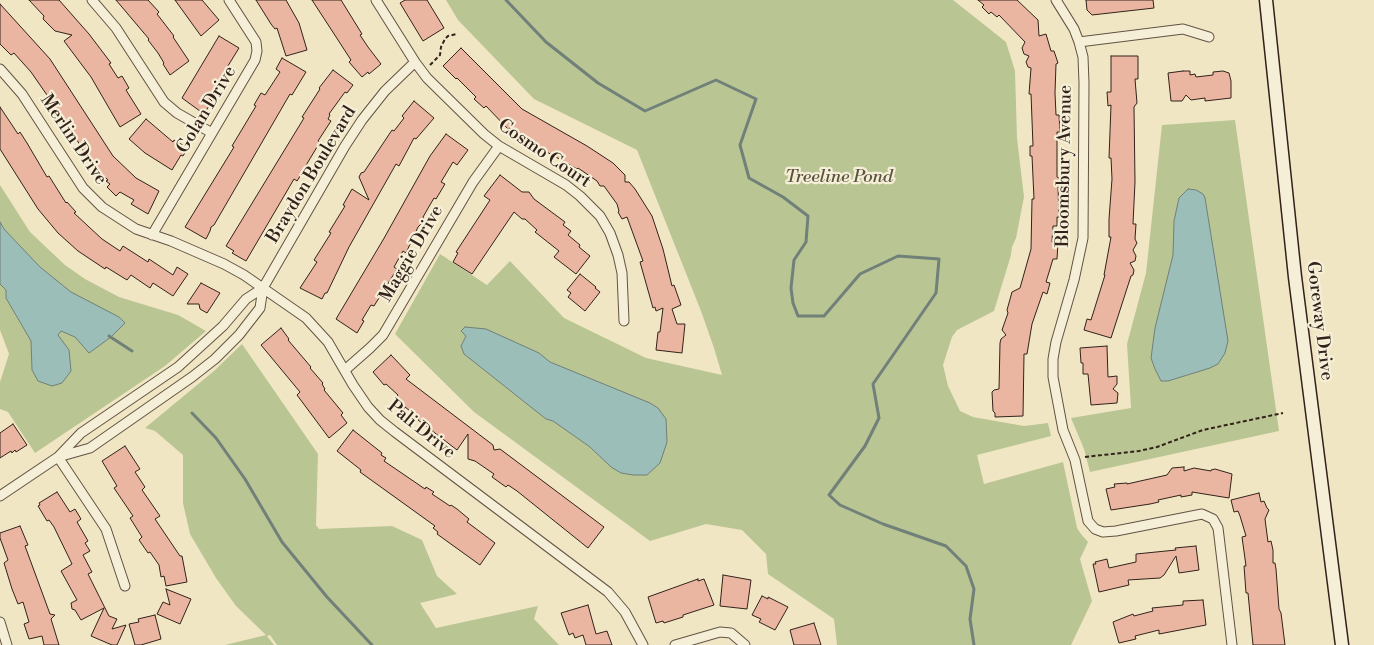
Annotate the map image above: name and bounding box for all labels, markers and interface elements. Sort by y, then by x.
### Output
street label: Golan Drive [172,62,242,158]
street label: Bloomsbury Avenue [1053,85,1077,247]
street label: Merlin Drive [35,91,111,189]
street label: Braydon Boulevard [263,103,361,247]
street label: Cosmo Court [493,115,595,193]
park label: Treeline Pond [785,167,893,189]
street label: Maggie Drive [376,202,448,306]
street label: Goreway Drive [1301,260,1337,382]
street label: Pali Drive [383,396,459,464]

